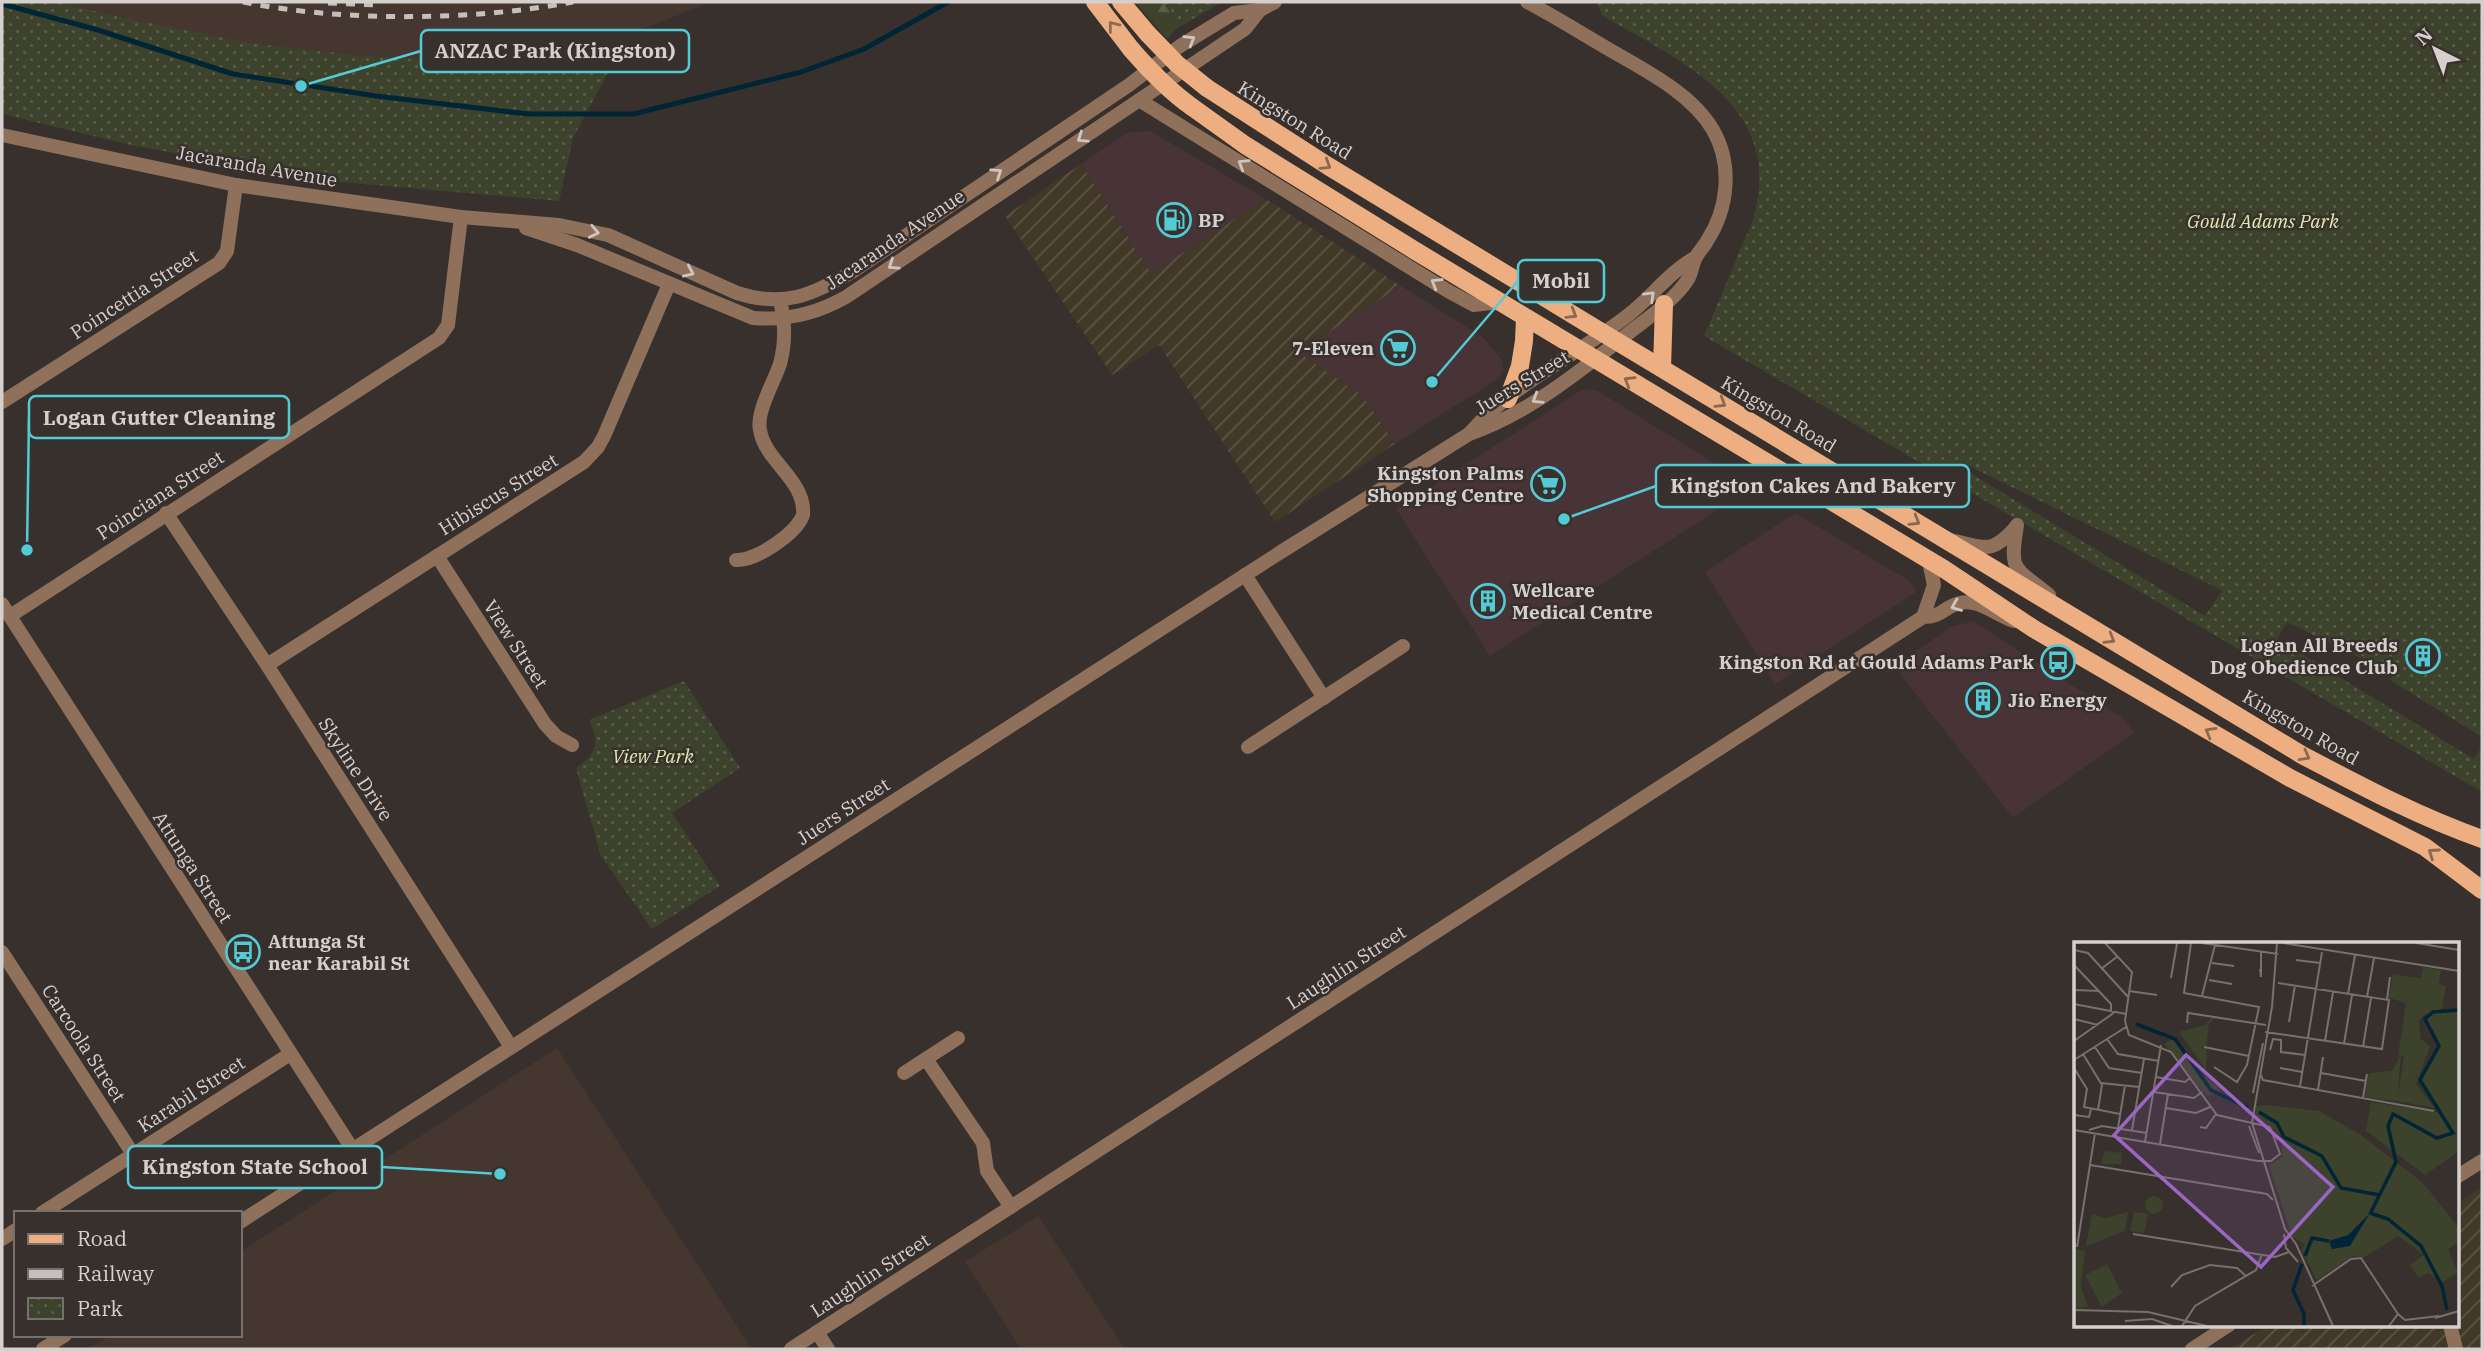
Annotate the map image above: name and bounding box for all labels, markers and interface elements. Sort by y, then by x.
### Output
north arrow [2400,14,2470,84]
one-way arrow [1108,21,1121,33]
text: N [2410,22,2437,50]
callout: ANZAC Park (Kingston) [421,30,689,72]
text: ANZAC Park (Kingston) [435,36,675,64]
one-way arrow [1183,36,1196,49]
street label: Kingston Road [1233,75,1357,165]
one-way arrow [1077,129,1090,142]
street label: Jacaranda Avenue [175,140,339,192]
one-way arrow [1319,157,1332,170]
one-way arrow [1237,159,1250,172]
one-way arrow [990,168,1003,181]
street label: Jacaranda Avenue [821,183,969,295]
fuel station icon: BP [1155,201,1193,239]
place label: BP [1198,208,1224,232]
park label: Gould Adams Park [2187,209,2340,233]
one-way arrow [588,223,600,238]
street label: Poincettia Street [66,244,203,344]
one-way arrow [888,257,901,269]
callout: Mobil [1518,260,1604,302]
one-way arrow [682,264,694,278]
text: Mobil [1532,266,1590,294]
one-way arrow [1431,279,1444,292]
one-way arrow [1642,291,1655,304]
one-way arrow [1565,306,1578,319]
supermarket icon: 7-Eleven [1379,329,1417,367]
place label: 7-Eleven [1292,336,1374,360]
street label: Juers Street [1470,344,1574,420]
street label: Kingston Road [1717,370,1841,458]
one-way arrow [1624,377,1637,390]
one-way arrow [1532,390,1545,403]
one-way arrow [1713,395,1726,408]
callout: Logan Gutter Cleaning [29,396,289,438]
text: Logan Gutter Cleaning [43,403,276,431]
street label: Poinciana Street [92,445,228,545]
street label: Hibiscus Street [434,448,562,540]
place label: Kingston Palms Shopping Centre [1367,461,1524,507]
supermarket icon: Kingston Palms Shopping Centre [1529,465,1567,503]
callout: Kingston Cakes And Bakery [1656,465,1969,507]
text: Kingston Cakes And Bakery [1670,471,1956,499]
one-way arrow [1908,513,1921,526]
place label: Wellcare Medical Centre [1512,578,1653,624]
building icon: Wellcare Medical Centre [1469,582,1507,620]
street label: View Street [478,595,554,693]
one-way arrow [1951,598,1963,612]
one-way arrow [2102,630,2115,643]
place label: Logan All Breeds Dog Obedience Club [2210,633,2398,679]
building icon: Logan All Breeds Dog Obedience Club [2404,637,2442,675]
bus stop icon: Kingston Rd at Gould Adams Park [2039,643,2077,681]
place label: Kingston Rd at Gould Adams Park [1719,650,2034,674]
building icon: Jio Energy [1964,681,2002,719]
street label: Kingston Road [2239,684,2363,770]
place label: Jio Energy [2008,688,2107,712]
street label: Skyline Drive [314,713,398,825]
one-way arrow [2205,727,2218,740]
park label: View Park [612,744,695,768]
one-way arrow [2298,748,2310,761]
street label: Juers Street [792,772,894,850]
street label: Attunga Street [148,807,238,928]
one-way arrow [2428,848,2441,861]
street label: Laughlin Street [1282,919,1410,1014]
place label: Attunga St near Karabil St [268,929,410,975]
bus stop icon: Attunga St near Karabil St [224,933,262,971]
inset map [2074,942,2460,1326]
street label: Carcoola Street [37,979,131,1107]
street label: Karabil Street [133,1050,249,1138]
callout: Kingston State School [128,1146,382,1188]
text: Kingston State School [142,1152,368,1180]
legend [14,1211,242,1337]
text: Road [77,1224,127,1252]
street label: Laughlin Street [806,1227,934,1322]
text: Railway [77,1259,155,1287]
text: Park [77,1294,124,1322]

